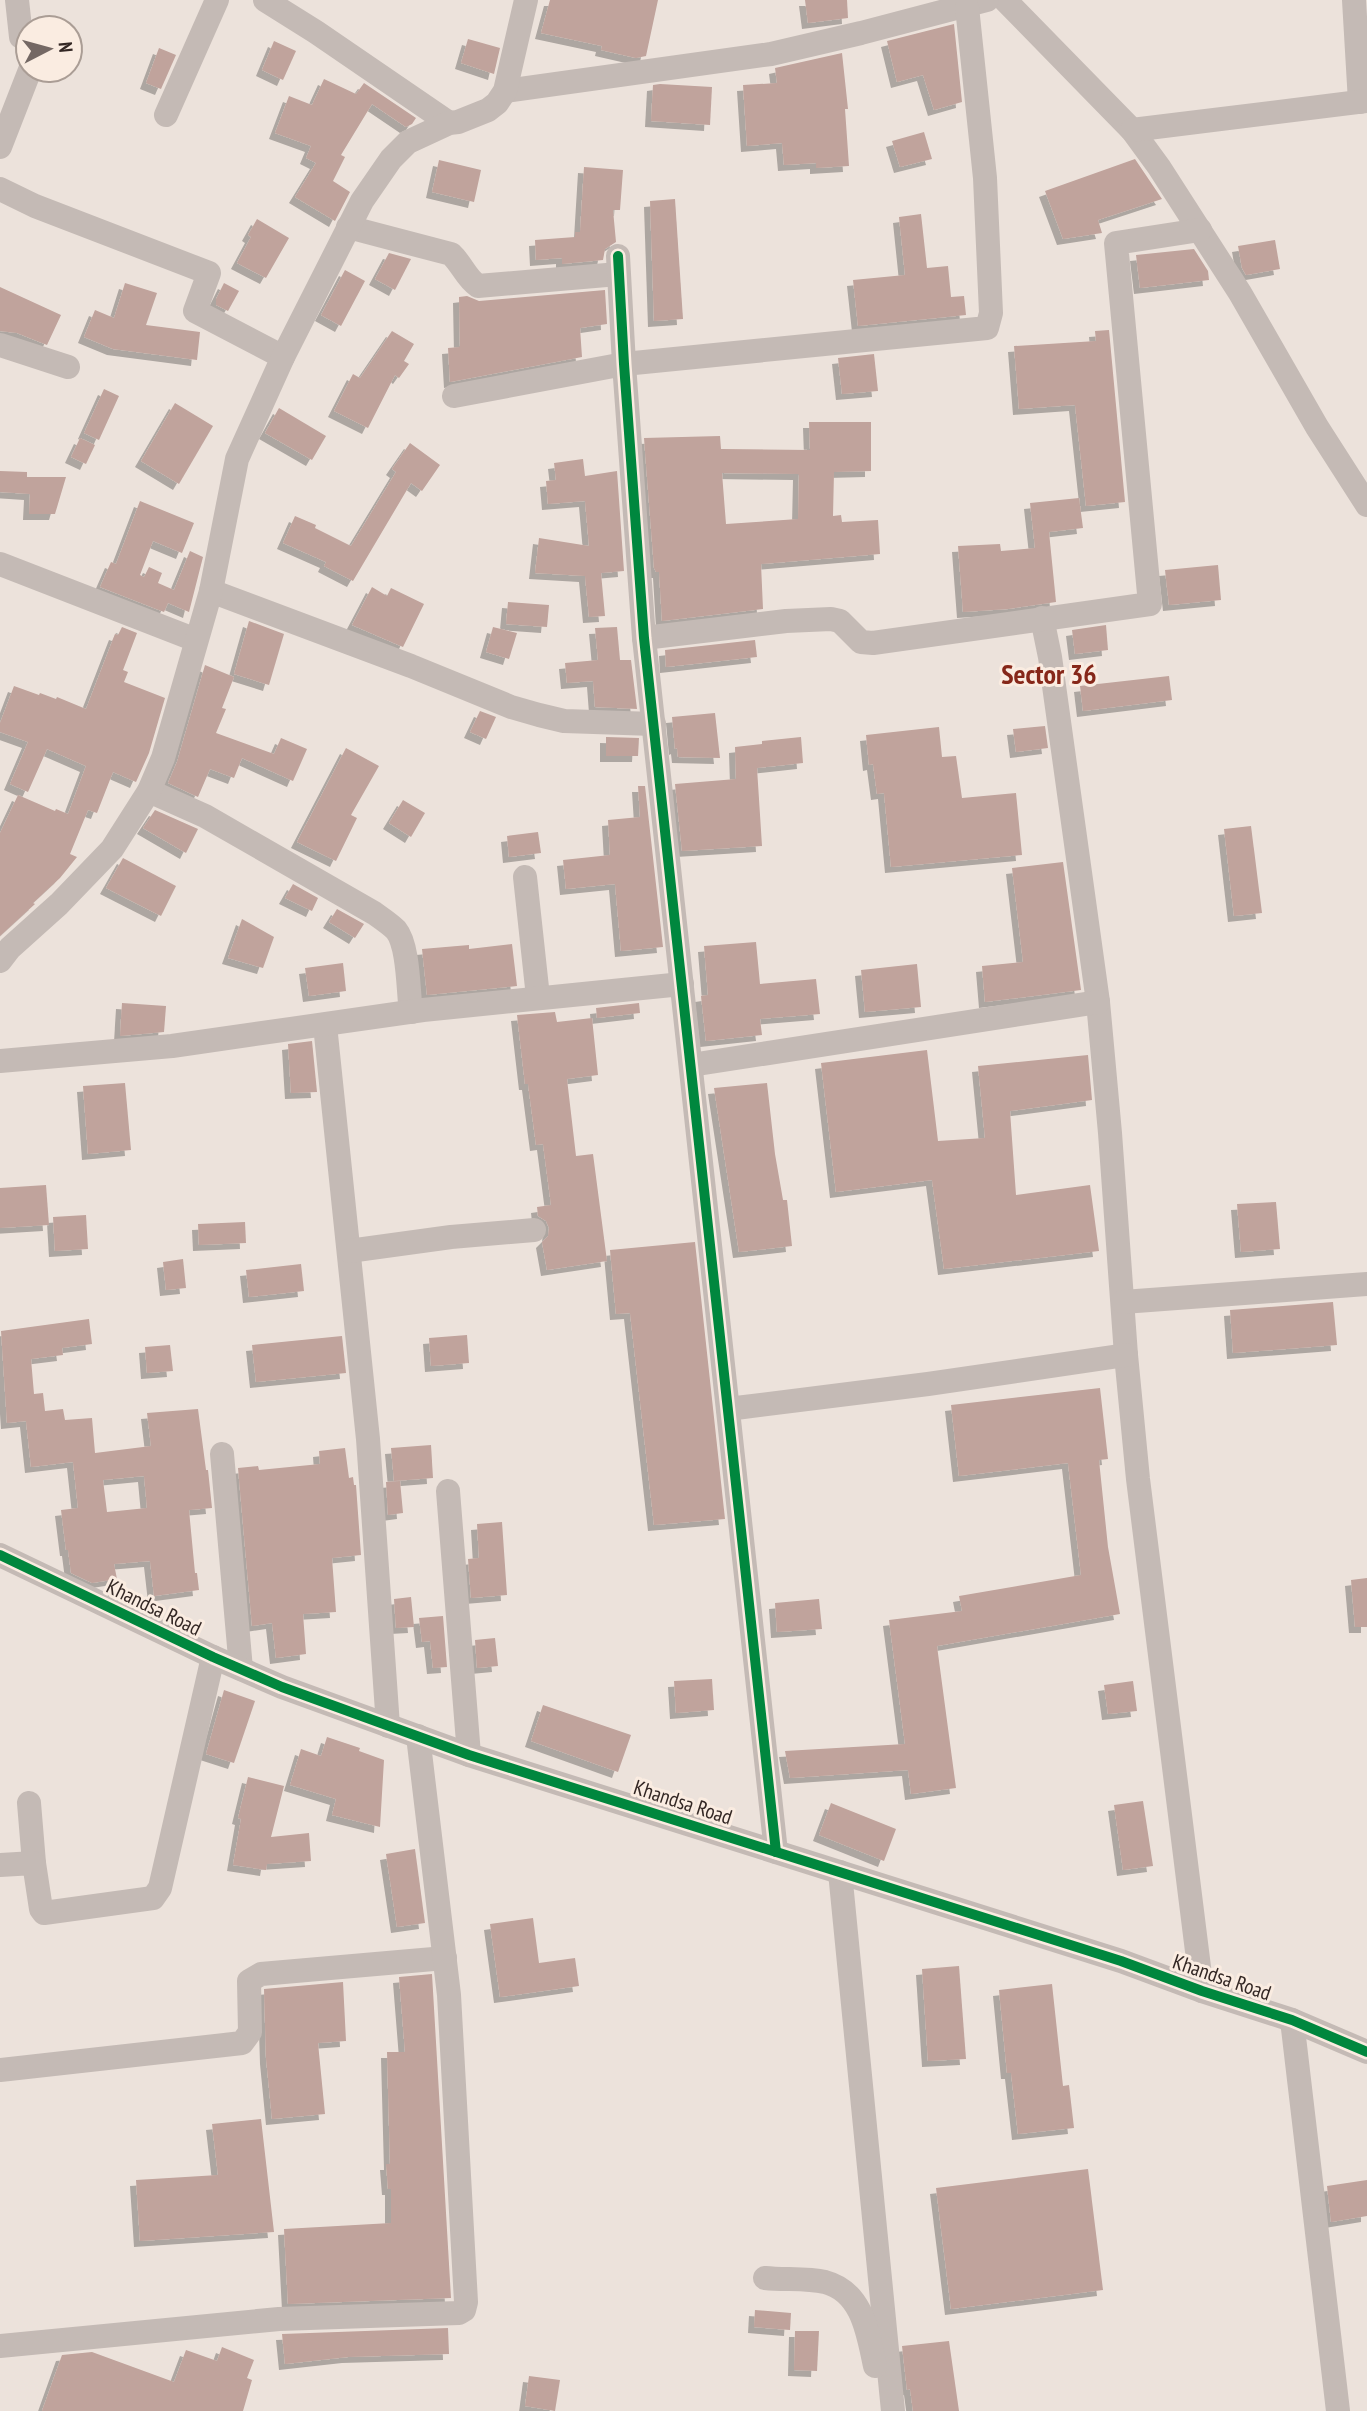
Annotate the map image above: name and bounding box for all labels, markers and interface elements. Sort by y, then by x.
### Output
north arrow [14,14,84,84]
text: N [53,41,78,54]
district label: Sector 36 [1001,655,1097,692]
street label: Khandsa Road [102,1572,206,1642]
street label: Khandsa Road [630,1773,736,1831]
street label: Khandsa Road [1169,1948,1275,2006]

